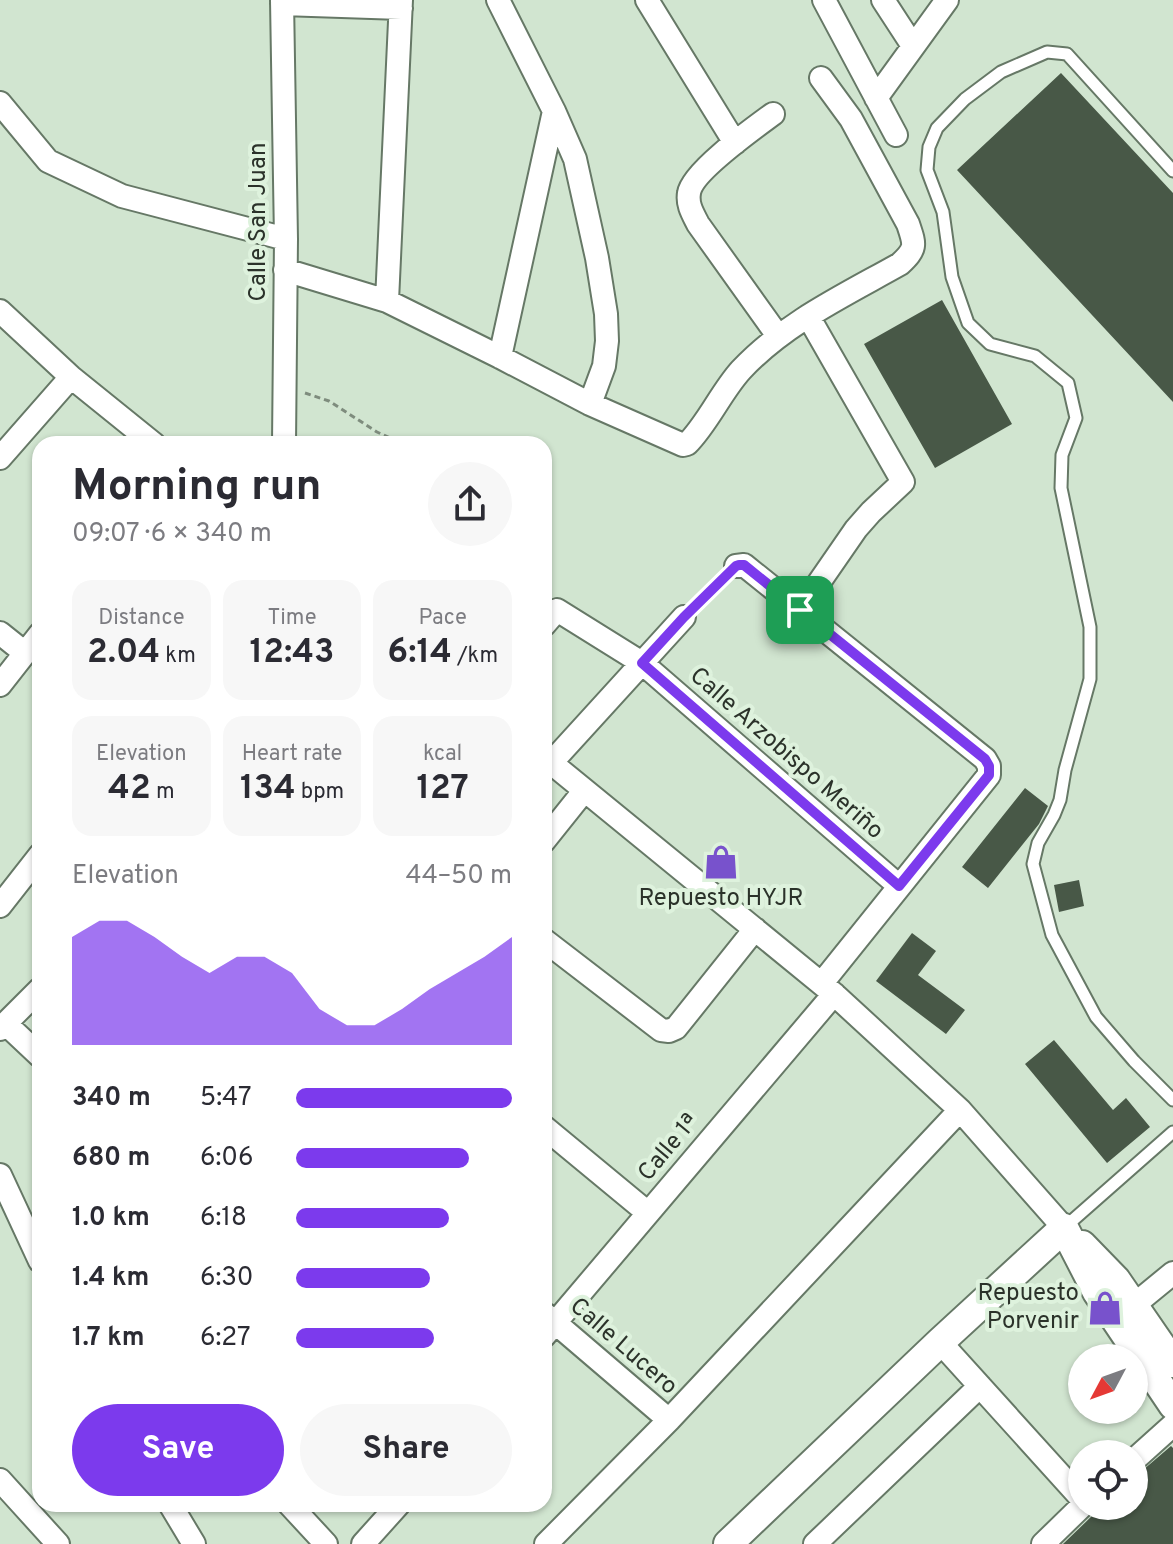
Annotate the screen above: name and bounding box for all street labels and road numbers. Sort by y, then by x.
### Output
street label: Calle San Juan [244,143,274,301]
street label: Calle Arzobispo Meriño [683,661,889,847]
street label: Calle 1ª [632,1108,706,1188]
street label: Calle Lucero [563,1292,683,1402]

